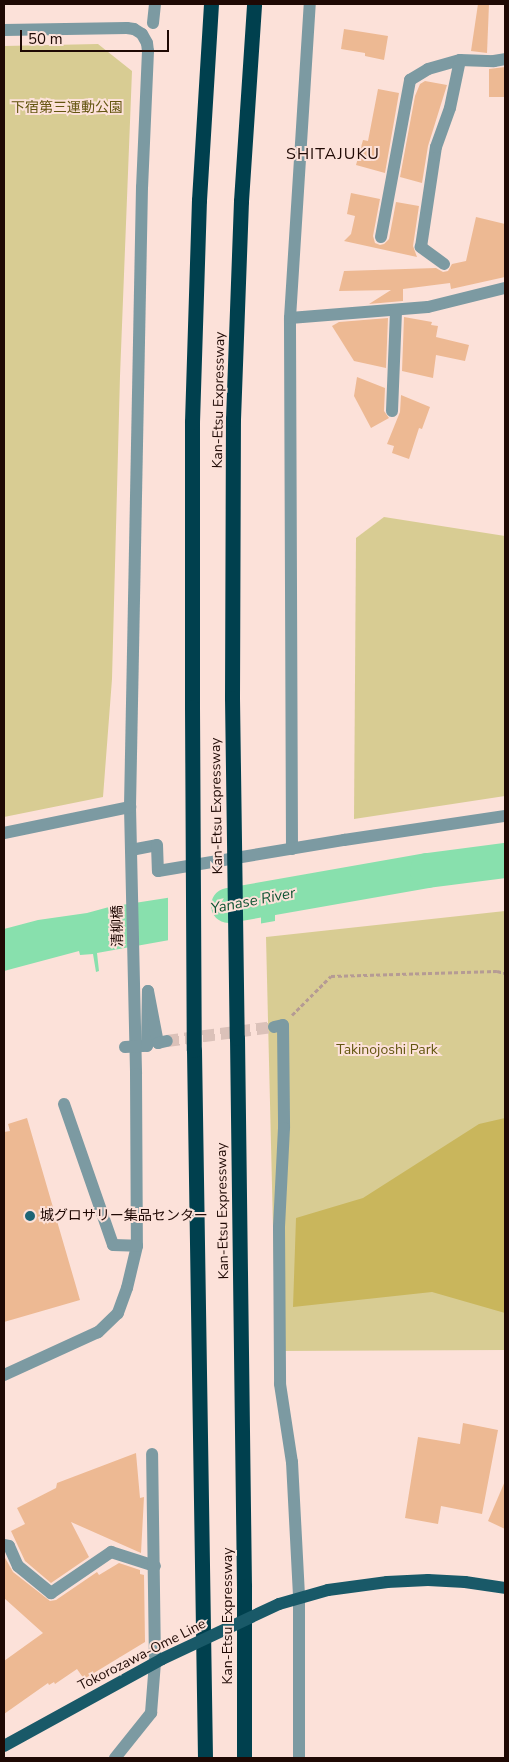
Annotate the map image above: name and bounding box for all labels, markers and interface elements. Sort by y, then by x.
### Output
scale bar [22,20,171,52]
text: 50 m [28,29,63,49]
park label: 下宿第三運動公園 [11,100,123,116]
district label: SHITAJUKU [285,144,381,164]
street label: Kan-Etsu Expressway [209,331,229,469]
street label: Kan-Etsu Expressway [207,737,227,875]
water label: Yanase River [209,884,297,918]
street label: 清柳橋 [109,905,127,947]
park label: Takinojoshi Park [336,1042,438,1058]
street label: Kan-Etsu Expressway [213,1142,233,1280]
place label: 城グロサリー集品センター [40,1208,208,1224]
marker: 城グロサリー集品センター [24,1210,36,1222]
street label: Kan-Etsu Expressway [220,1548,236,1684]
street label: Tokorozawa-Ome Line [75,1615,209,1695]

